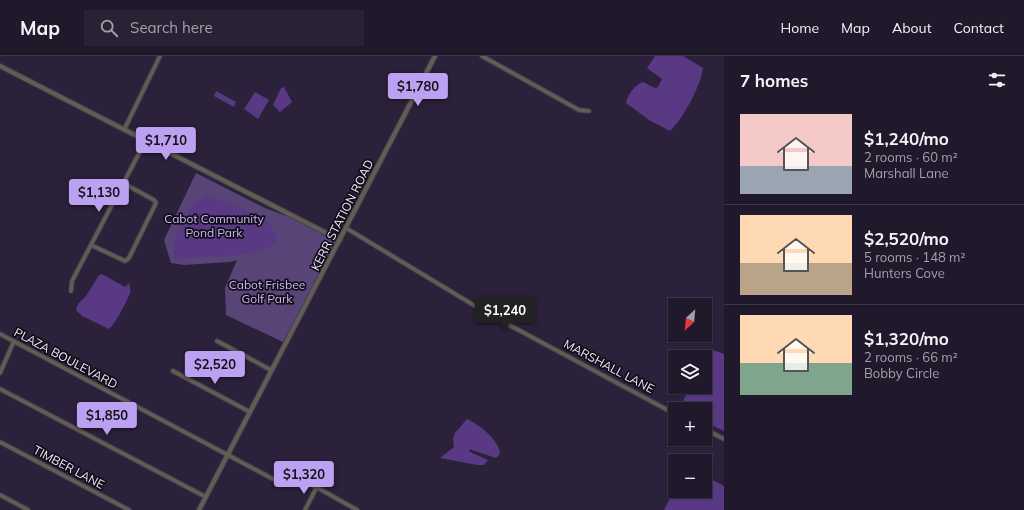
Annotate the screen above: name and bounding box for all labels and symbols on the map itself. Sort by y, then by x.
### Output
pin: $1,780 [385,73,451,107]
pin: $1,710 [133,127,199,161]
street label: KERR STATION ROAD [307,157,377,273]
pin: $1,130 [66,179,132,213]
park label: Cabot Community Pond Park [164,211,264,240]
park label: Cabot Frisbee Golf Park [229,277,305,306]
pin: $1,240 [472,297,538,331]
north arrow [668,298,712,342]
street label: PLAZA BOULEVARD [12,324,120,392]
street label: MARSHALL LANE [561,336,657,396]
pin: $2,520 [182,351,248,385]
pin: $1,850 [74,402,140,436]
street label: TIMBER LANE [31,442,107,492]
pin: $1,320 [271,461,337,495]

